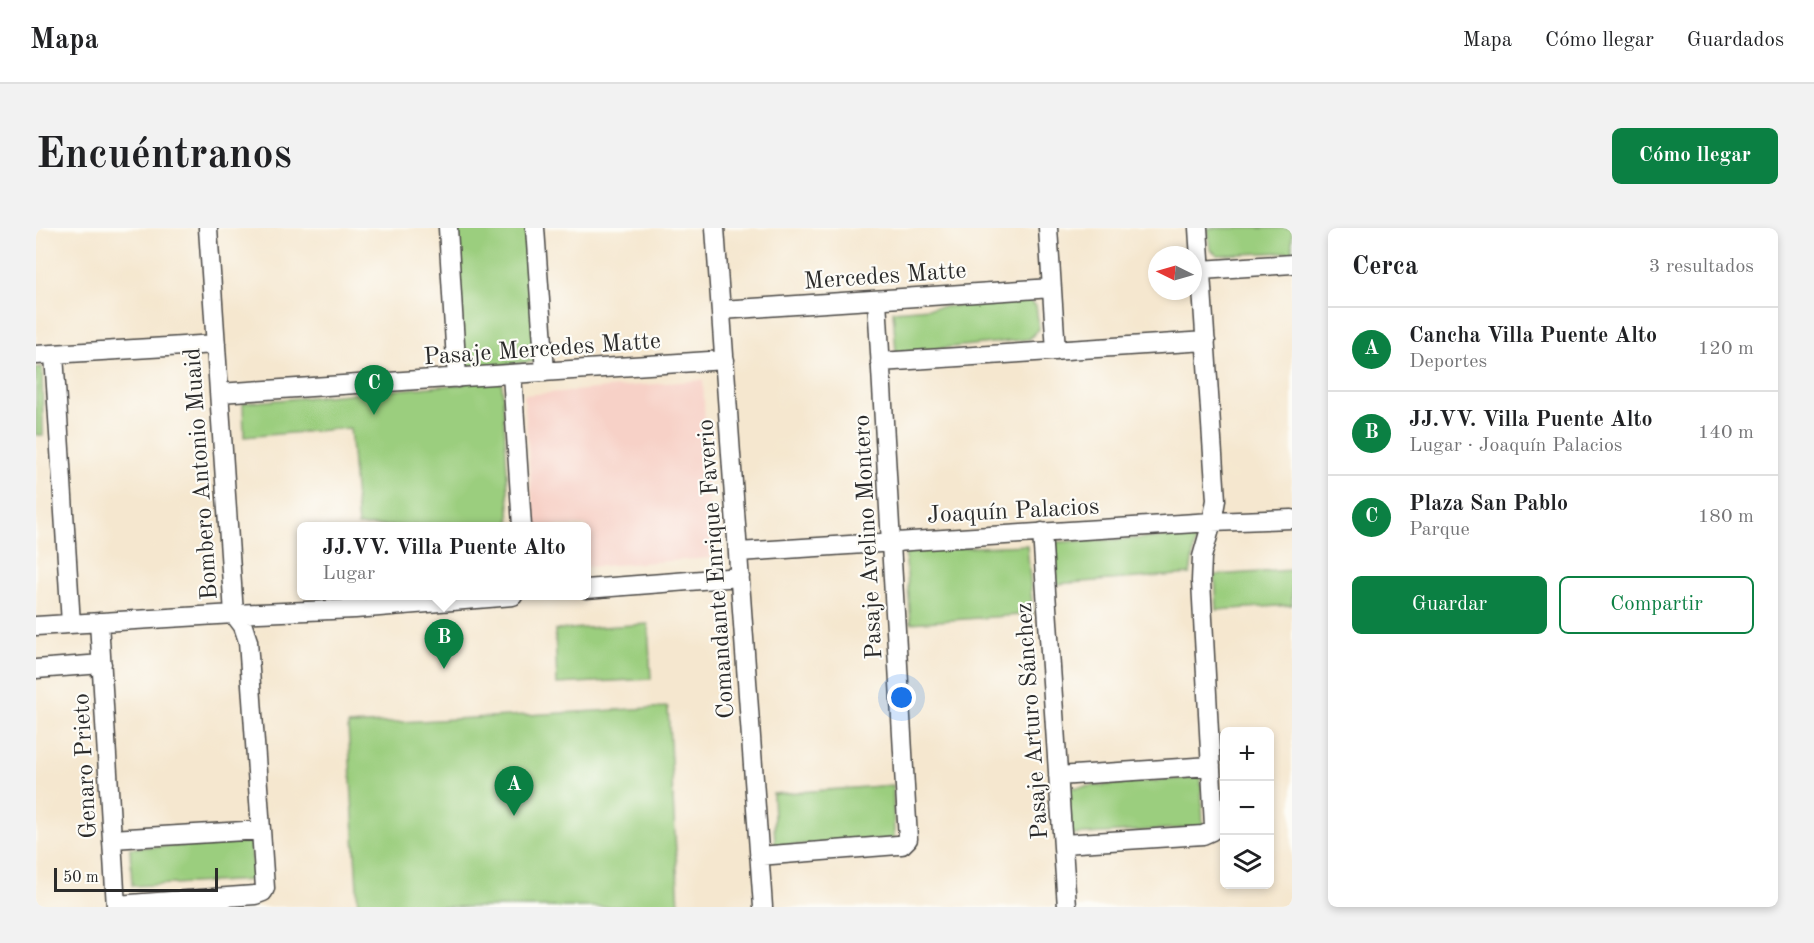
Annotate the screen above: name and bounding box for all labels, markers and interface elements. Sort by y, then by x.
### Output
text: Mapa [30,27,99,55]
text: Mapa [1463,30,1512,51]
text: Cómo llegar [1545,30,1654,51]
text: Guardados [1687,30,1784,51]
button: Cómo llegar [1612,128,1778,184]
text: Encuéntranos [36,135,292,177]
north arrow [1148,246,1202,300]
text: Cerca [1352,254,1418,280]
text: 3 resultados [1649,257,1754,277]
street label: Mercedes Matte [803,259,967,295]
text: Cancha Villa Puente Alto [1409,325,1657,347]
street label: Pasaje Mercedes Matte [423,330,662,370]
text: A [1364,339,1379,359]
text: 120 m [1698,339,1754,359]
street label: Bombero Antonio Muaid [181,347,223,601]
text: Deportes [1409,352,1487,372]
pin: C [354,366,394,415]
text: JJ.VV. Villa Puente Alto [1409,409,1653,431]
street label: Pasaje Avelino Montero [851,414,887,660]
street label: Comandante Enrique Faverio [695,418,739,720]
text: B [1364,423,1379,443]
text: 140 m [1698,423,1754,443]
text: Lugar · Joaquín Palacios [1409,436,1622,456]
text: Plaza San Pablo [1409,493,1568,515]
street label: Joaquín Palacios [926,496,1100,528]
text: C [1365,507,1378,527]
text: 180 m [1698,507,1754,527]
text: Parque [1409,520,1470,540]
popup [297,522,591,600]
text: JJ.VV. Villa Puente Alto [322,537,566,559]
text: Lugar [322,564,375,584]
button: Guardar [1352,576,1547,634]
button: Compartir [1559,576,1754,634]
street label: Pasaje Arturo Sánchez [1013,602,1053,840]
pin: B [424,620,464,669]
your location [887,683,916,712]
street label: Genaro Prieto [70,693,102,839]
map controls [1220,727,1274,889]
button: + [1220,727,1274,781]
pin: A [494,766,534,816]
button: − [1220,781,1274,835]
button: layers [1220,835,1274,889]
scale bar [54,865,218,892]
text: 50 m [63,870,99,886]

